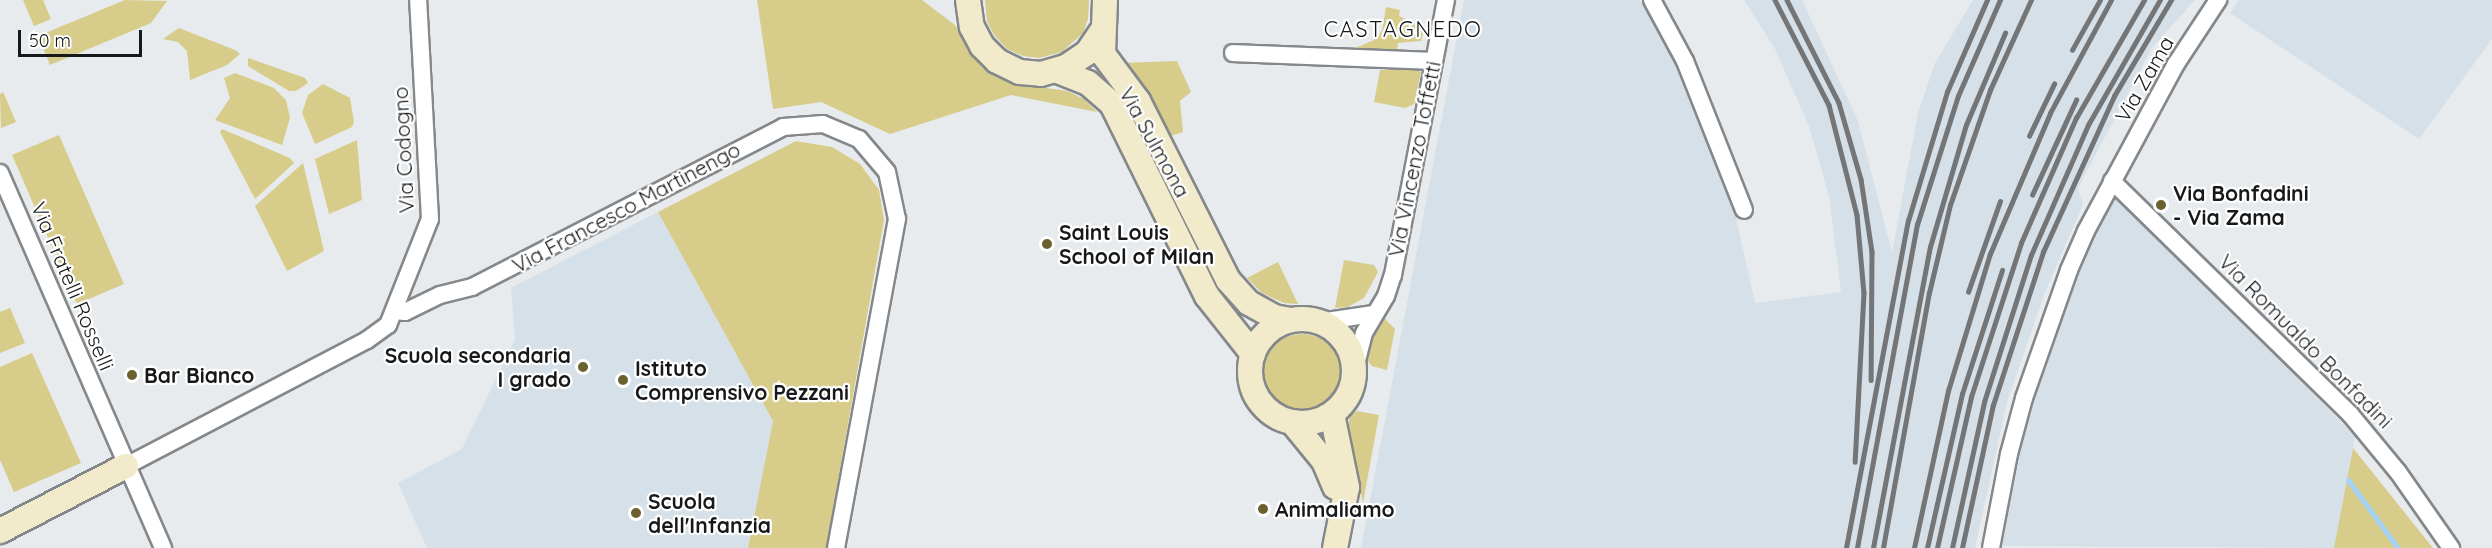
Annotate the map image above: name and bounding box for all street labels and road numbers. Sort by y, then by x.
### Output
street label: Via Zama [2109,32,2179,126]
street label: Via Vincenzo Toffetti [1383,59,1445,259]
street label: Via Sulmona [1114,82,1196,202]
street label: Via Codogno [387,86,419,214]
street label: Via Francesco Martinengo [508,136,744,278]
street label: Via Fratelli Rosselli [26,198,120,374]
street label: Via Romualdo Bonfadini [2214,249,2398,433]

